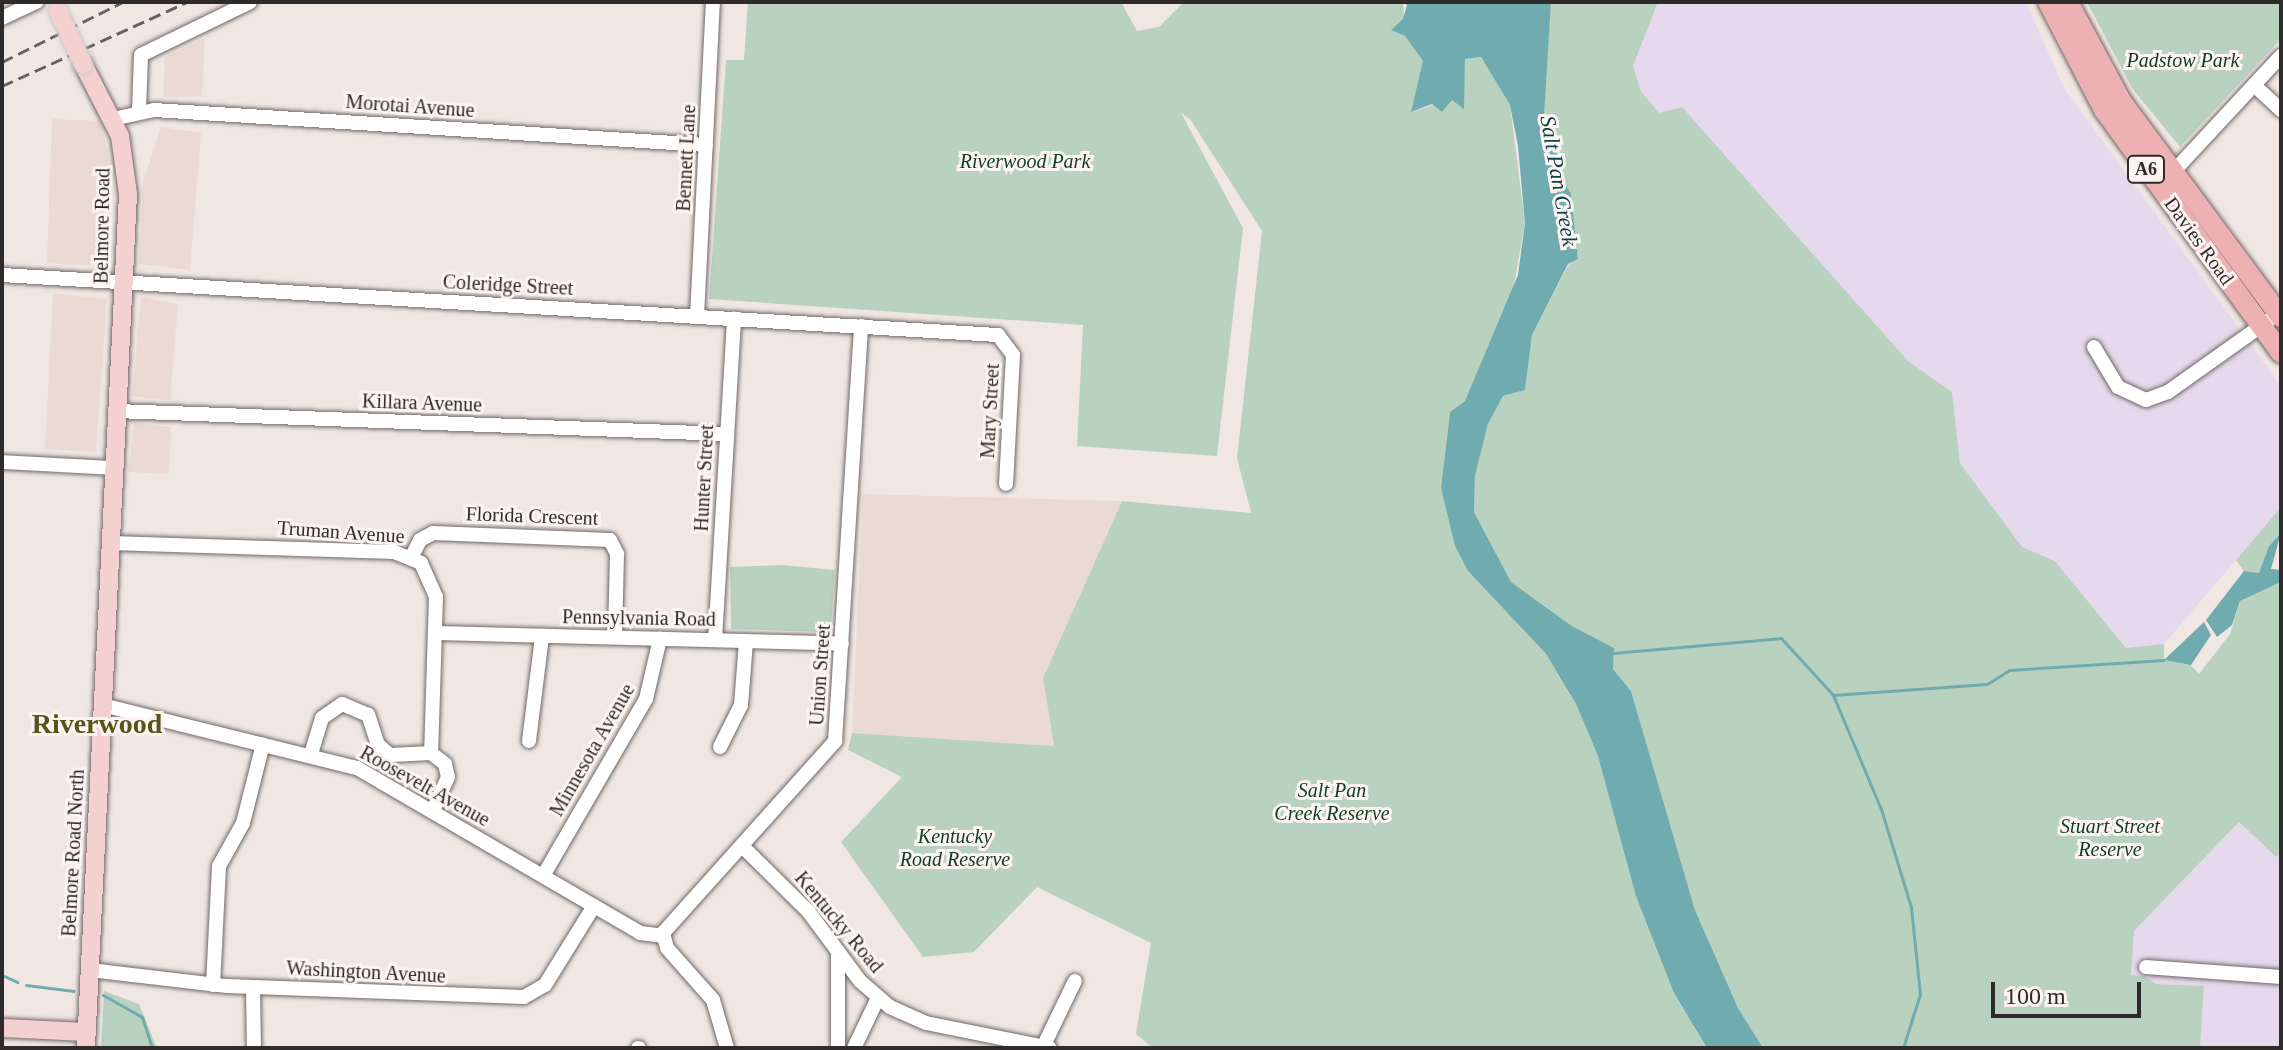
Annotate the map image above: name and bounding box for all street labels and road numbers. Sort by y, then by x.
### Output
street label: Morotai Avenue [344,89,476,123]
street label: Bennett Lane [671,104,701,212]
road number: A6 [2126,155,2166,183]
street label: Belmore Road [89,168,115,284]
street label: Davies Road [2159,192,2239,290]
street label: Coleridge Street [442,270,574,300]
street label: Mary Street [976,363,1004,459]
street label: Killara Avenue [361,389,483,417]
street label: Hunter Street [689,424,719,532]
street label: Florida Crescent [465,502,599,530]
street label: Truman Avenue [276,516,406,548]
street label: Pennsylvania Road [562,605,716,631]
street label: Union Street [804,623,836,727]
street label: Minnesota Avenue [544,679,640,821]
street label: Roosevelt Avenue [355,740,495,832]
street label: Belmore Road North [57,769,89,937]
street label: Kentucky Road [790,866,888,978]
street label: Washington Avenue [285,956,447,988]

